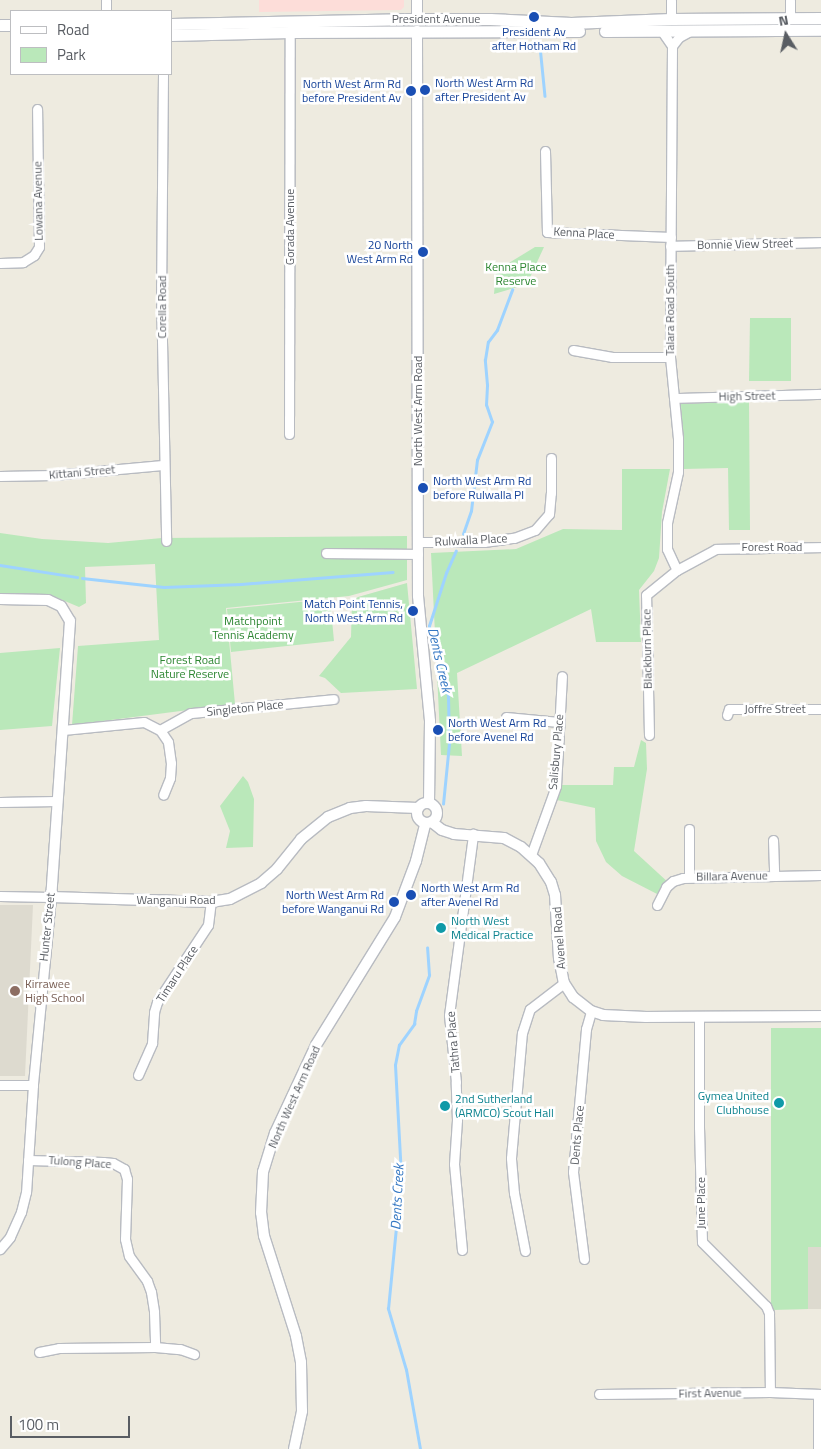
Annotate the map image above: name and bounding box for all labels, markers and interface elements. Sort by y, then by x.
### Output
text: N [777,9,790,31]
legend [10,10,172,75]
north arrow [761,10,811,60]
marker: President Av after Hotham Rd [528,11,540,23]
street label: President Avenue [392,12,480,26]
text: Road [57,18,89,41]
place label: President Av after Hotham Rd [492,25,576,53]
text: Park [57,43,86,66]
place label: North West Arm Rd after President Av [435,76,533,104]
place label: North West Arm Rd before President Av [302,77,401,105]
marker: North West Arm Rd after President Av [419,84,431,96]
marker: North West Arm Rd before President Av [405,85,417,97]
street label: Lowana Avenue [30,161,46,241]
street label: Gorada Avenue [283,189,297,265]
street label: Kenna Place [553,224,615,242]
street label: Bonnie View Street [697,236,793,252]
place label: 20 North West Arm Rd [347,238,413,266]
marker: 20 North West Arm Rd [417,246,429,258]
park label: Kenna Place Reserve [485,260,547,288]
street label: Talara Road South [663,264,677,356]
street label: Corella Road [155,275,169,339]
street label: North West Arm Road [411,356,425,466]
street label: High Street [718,388,776,404]
street label: Kittani Street [48,462,116,482]
place label: North West Arm Rd before Rulwalla Pl [433,474,531,502]
marker: North West Arm Rd before Rulwalla Pl [417,482,429,494]
street label: Rulwalla Place [434,531,508,549]
street label: Forest Road [742,540,802,554]
place label: Match Point Tennis, North West Arm Rd [304,597,403,625]
marker: Match Point Tennis, North West Arm Rd [407,605,419,617]
street label: Blackburn Place [639,609,655,689]
park label: Matchpoint Tennis Academy [212,614,294,642]
water label: Dents Creek [424,626,456,694]
park label: Forest Road Nature Reserve [151,653,229,681]
street label: Singleton Place [206,697,284,719]
street label: Joffre Street [744,702,806,716]
street label: Salisbury Place [546,714,566,790]
place label: North West Arm Rd before Avenel Rd [448,716,546,744]
marker: North West Arm Rd before Avenel Rd [432,724,444,736]
street label: Billara Avenue [696,868,768,884]
place label: North West Arm Rd after Avenel Rd [421,881,519,909]
place label: North West Arm Rd before Wanganui Rd [282,888,384,916]
marker: North West Arm Rd after Avenel Rd [405,889,417,901]
street label: Hunter Street [36,892,58,962]
street label: Wanganui Road [136,893,216,907]
marker: North West Arm Rd before Wanganui Rd [388,896,400,908]
street label: Avenel Road [550,906,568,970]
place label: North West Medical Practice [451,914,533,942]
marker: North West Medical Practice [435,922,447,934]
street label: Timaru Place [153,943,201,1005]
place label: Kirrawee High School [25,977,85,1005]
marker: Kirrawee High School [9,985,21,997]
street label: Tathra Place [443,1011,463,1073]
street label: North West Arm Road [265,1044,323,1150]
place label: Gymea United Clubhouse [698,1089,769,1117]
place label: 2nd Sutherland (ARMCO) Scout Hall [455,1092,554,1120]
marker: Gymea United Clubhouse [773,1097,785,1109]
marker: 2nd Sutherland (ARMCO) Scout Hall [439,1100,451,1112]
street label: Dents Place [567,1105,587,1165]
street label: Tulong Place [48,1153,112,1171]
water label: Dents Creek [387,1164,407,1230]
street label: June Place [694,1177,708,1229]
street label: First Avenue [678,1385,742,1401]
scale bar [12,1406,132,1438]
text: 100 m [18,1413,59,1436]

